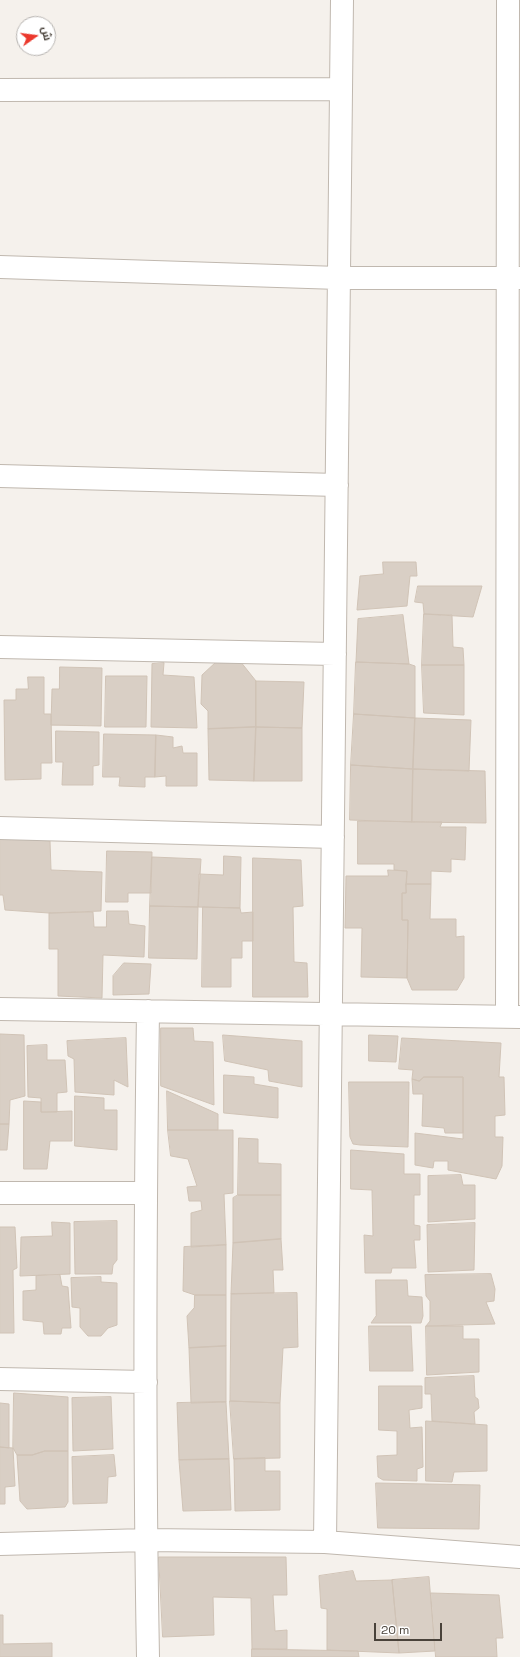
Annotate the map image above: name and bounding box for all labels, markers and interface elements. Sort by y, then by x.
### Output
north arrow [16,16,56,56]
text: ش [38,25,55,42]
scale bar [376,1615,444,1641]
text: 20 m [381,1622,409,1638]

